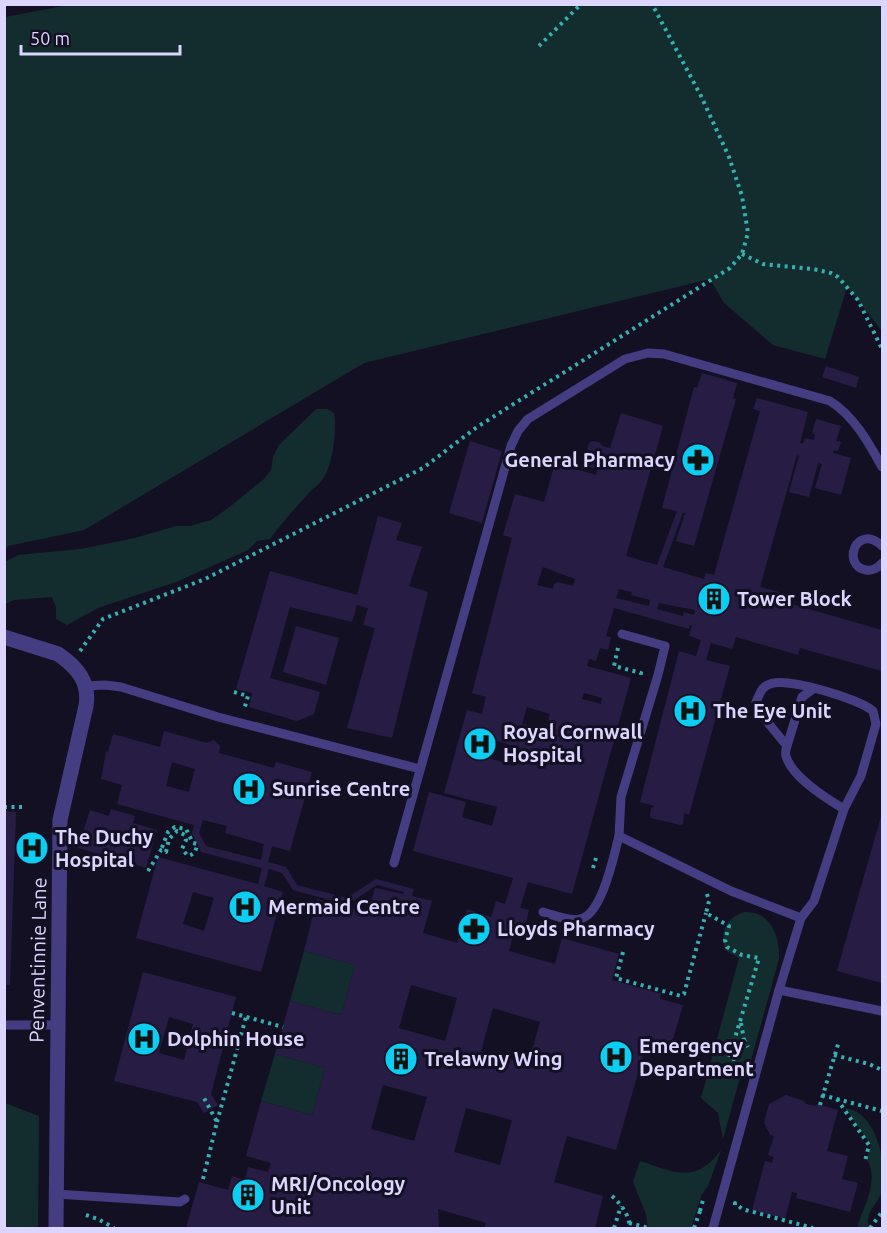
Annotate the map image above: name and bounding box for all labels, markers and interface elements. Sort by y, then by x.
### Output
scale bar [21,18,180,56]
text: 50 m [30,28,70,48]
pharmacy icon: General Pharmacy [680,442,716,478]
place label: General Pharmacy [505,448,675,471]
building icon: Tower Block [696,581,732,617]
place label: Tower Block [737,587,852,610]
hospital icon: The Eye Unit [672,693,708,729]
place label: The Eye Unit [713,699,832,722]
place label: Royal Cornwall Hospital [503,720,643,766]
hospital icon: Royal Cornwall Hospital [462,726,498,762]
hospital icon: Sunrise Centre [231,771,267,807]
place label: Sunrise Centre [272,777,410,800]
place label: The Duchy Hospital [55,825,153,871]
hospital icon: The Duchy Hospital [14,830,50,866]
street label: Penventinnie Lane [25,877,50,1043]
hospital icon: Mermaid Centre [227,889,263,925]
place label: Mermaid Centre [268,895,420,918]
pharmacy icon: Lloyds Pharmacy [456,911,492,947]
place label: Lloyds Pharmacy [497,917,655,940]
hospital icon: Dolphin House [126,1021,162,1057]
place label: Dolphin House [167,1027,305,1050]
place label: Emergency Department [639,1034,754,1080]
hospital icon: Emergency Department [598,1039,634,1075]
building icon: Trelawny Wing [383,1041,419,1077]
place label: Trelawny Wing [424,1047,562,1070]
place label: MRI/Oncology Unit [271,1172,405,1218]
building icon: MRI/Oncology Unit [230,1177,266,1213]

